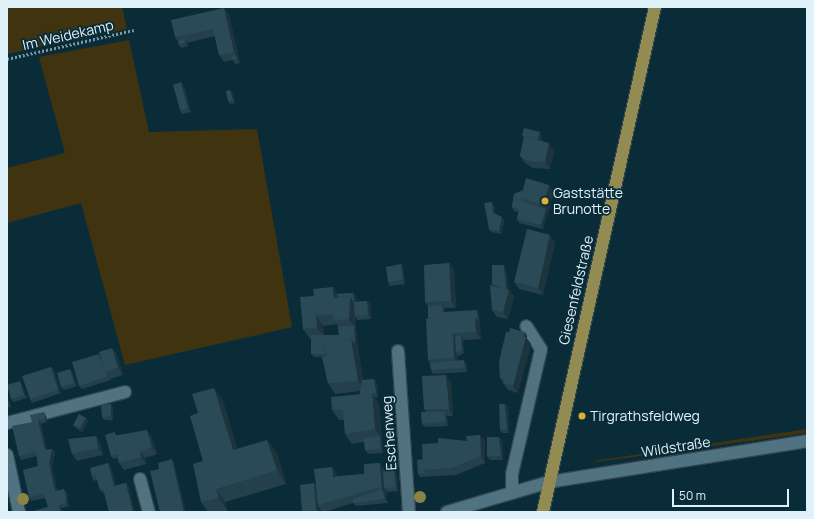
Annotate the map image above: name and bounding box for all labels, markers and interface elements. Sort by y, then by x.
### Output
street label: Im Weidekamp [21,16,115,54]
place label: Gaststätte Brunotte [553,185,623,218]
marker: Gaststätte Brunotte [540,196,550,206]
street label: Giesenfeldstraße [555,234,597,346]
street label: Eschenweg [378,395,400,471]
place label: Tirgrathsfeldweg [590,408,700,424]
marker: Tirgrathsfeldweg [577,411,587,421]
street label: Wildstraße [640,433,712,461]
scale bar [674,481,791,507]
text: 50 m [679,487,706,504]

